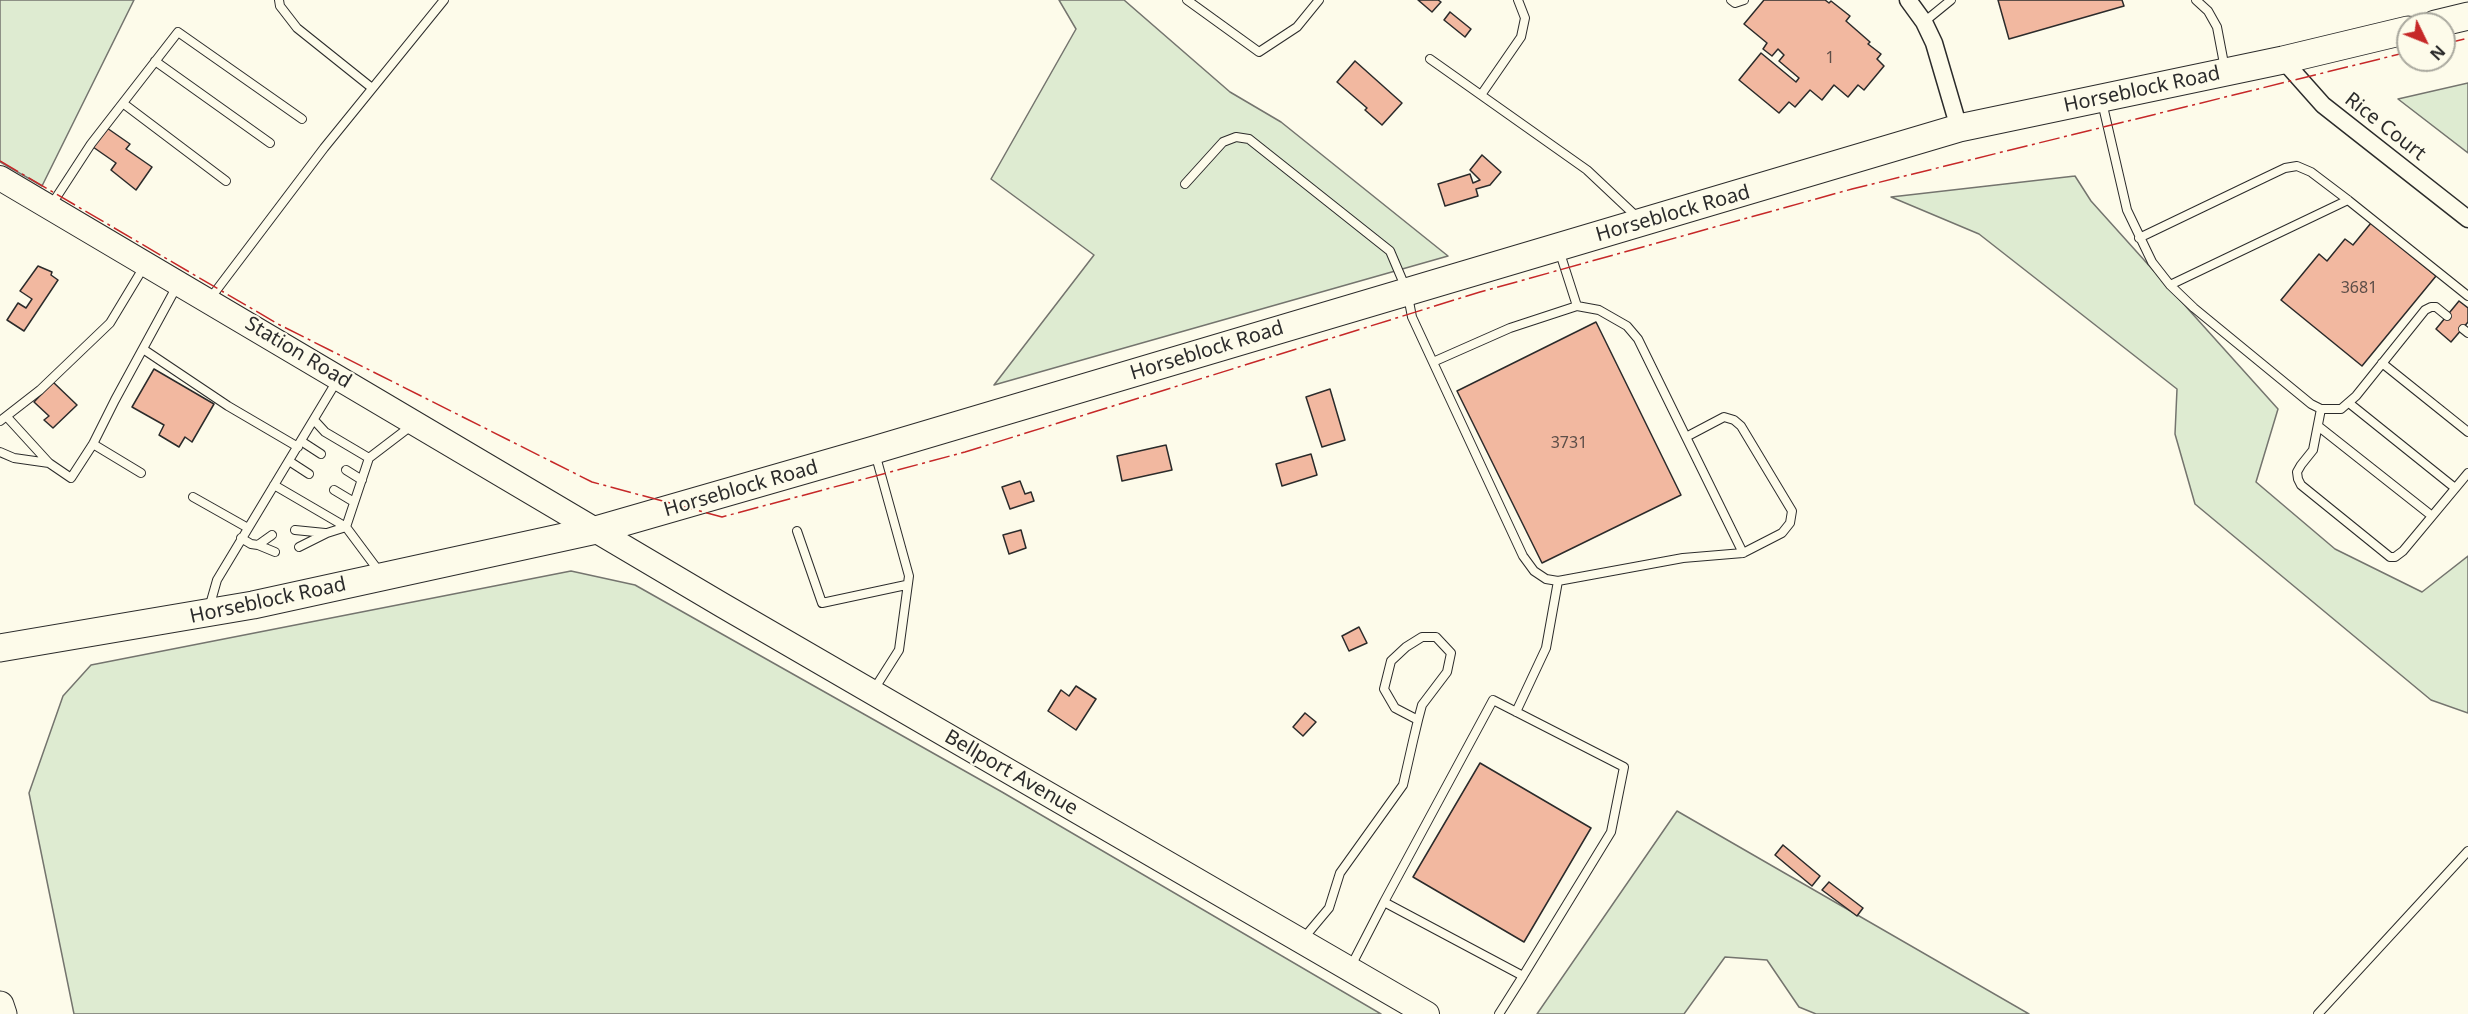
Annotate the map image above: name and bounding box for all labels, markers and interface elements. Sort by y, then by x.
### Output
north arrow [2396,12,2456,72]
text: N [2425,41,2450,65]
house number: 1 [1825,48,1835,68]
street label: Horseblock Road [2062,62,2222,118]
street label: Rice Court [2340,88,2430,166]
street label: Horseblock Road [1593,181,1753,247]
house number: 3681 [2341,278,2377,298]
street label: Station Road [241,312,355,394]
street label: Horseblock Road [1127,316,1287,386]
house number: 3731 [1551,433,1587,453]
street label: Horseblock Road [661,456,821,522]
street label: Horseblock Road [188,573,348,629]
street label: Bellport Avenue [940,725,1082,821]

